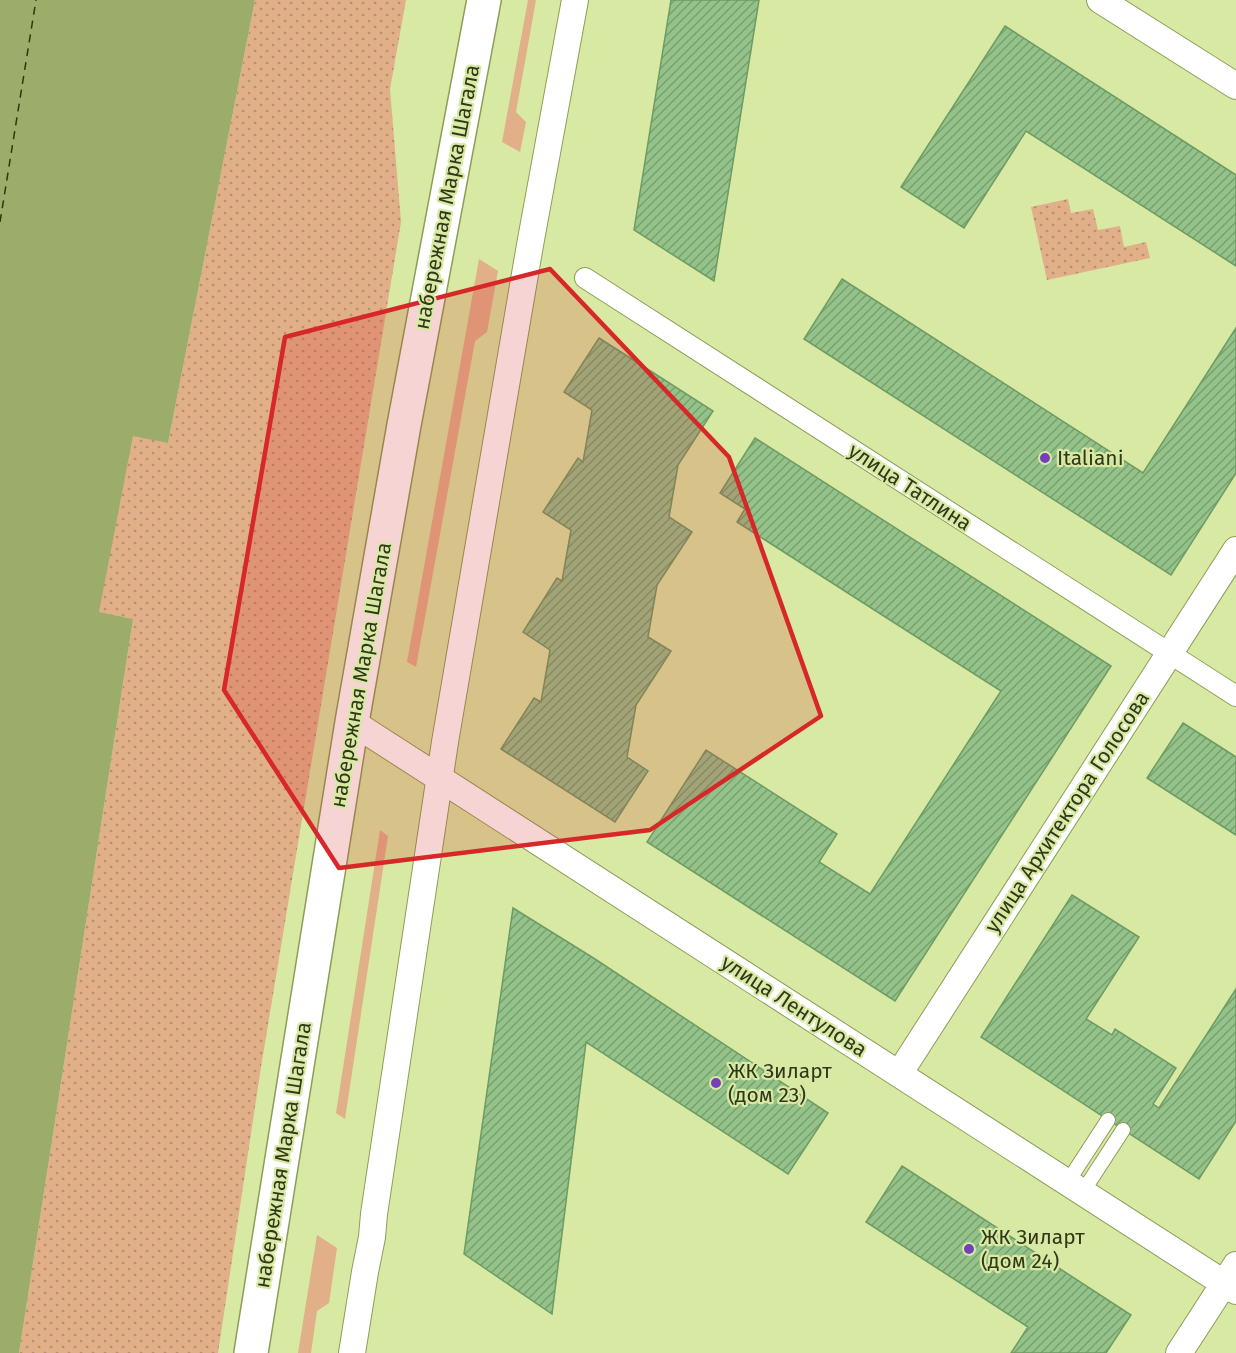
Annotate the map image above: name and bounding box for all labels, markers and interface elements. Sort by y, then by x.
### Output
street label: набережная Марка Шагала [409,62,485,332]
street label: улица Татлина [843,437,977,537]
place label: Italiani [1057,445,1124,471]
marker: Italiani [1038,451,1052,465]
street label: набережная Марка Шагала [325,540,397,810]
street label: улица Архитектора Голосова [979,686,1155,938]
street label: улица Лентулова [716,949,872,1063]
street label: набережная Марка Шагала [249,1020,317,1290]
place label: ЖК Зиларт (дом 23) [728,1058,832,1108]
marker: ЖК Зиларт (дом 23) [709,1076,723,1090]
place label: ЖК Зиларт (дом 24) [981,1224,1085,1274]
marker: ЖК Зиларт (дом 24) [962,1242,976,1256]

